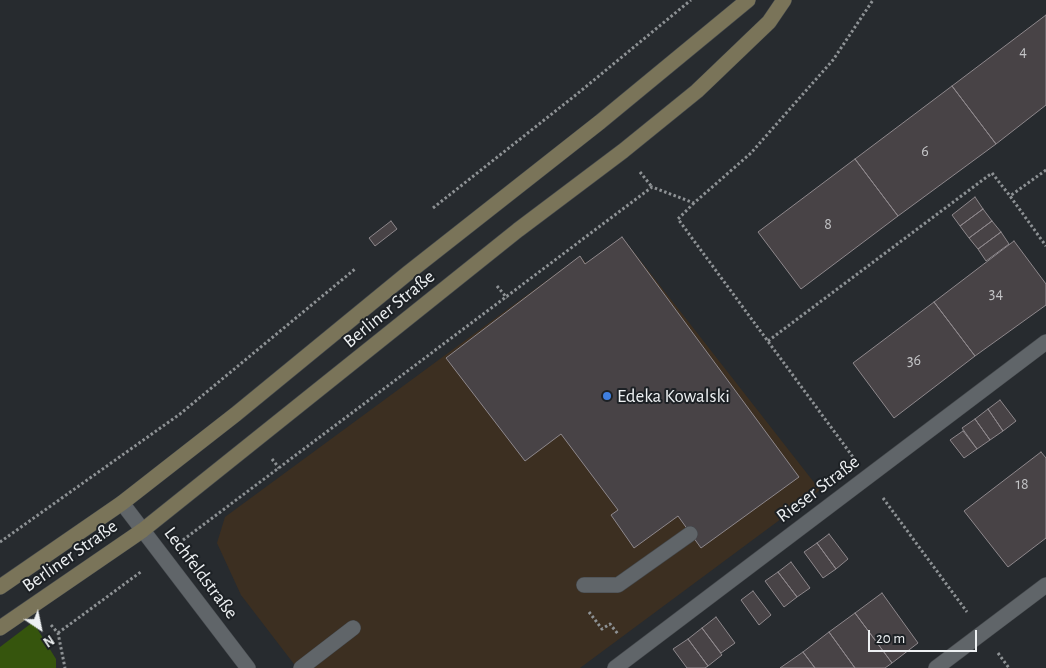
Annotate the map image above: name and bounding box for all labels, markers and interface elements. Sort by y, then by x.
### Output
house number: 4 [1019,41,1027,61]
house number: 6 [921,141,929,161]
house number: 8 [824,214,832,234]
street label: Berliner Straße [339,265,439,353]
house number: 34 [989,283,1003,303]
house number: 36 [907,350,921,370]
place label: Edeka Kowalski [617,385,730,407]
marker: Edeka Kowalski [601,390,613,402]
street label: Rieser Straße [772,450,864,528]
house number: 18 [1015,474,1029,494]
street label: Berliner Straße [18,515,122,597]
street label: Lechfeldstraße [159,523,243,623]
north arrow [15,603,65,653]
scale bar [871,620,980,652]
text: 20 m [876,631,905,646]
text: N [40,632,56,649]

